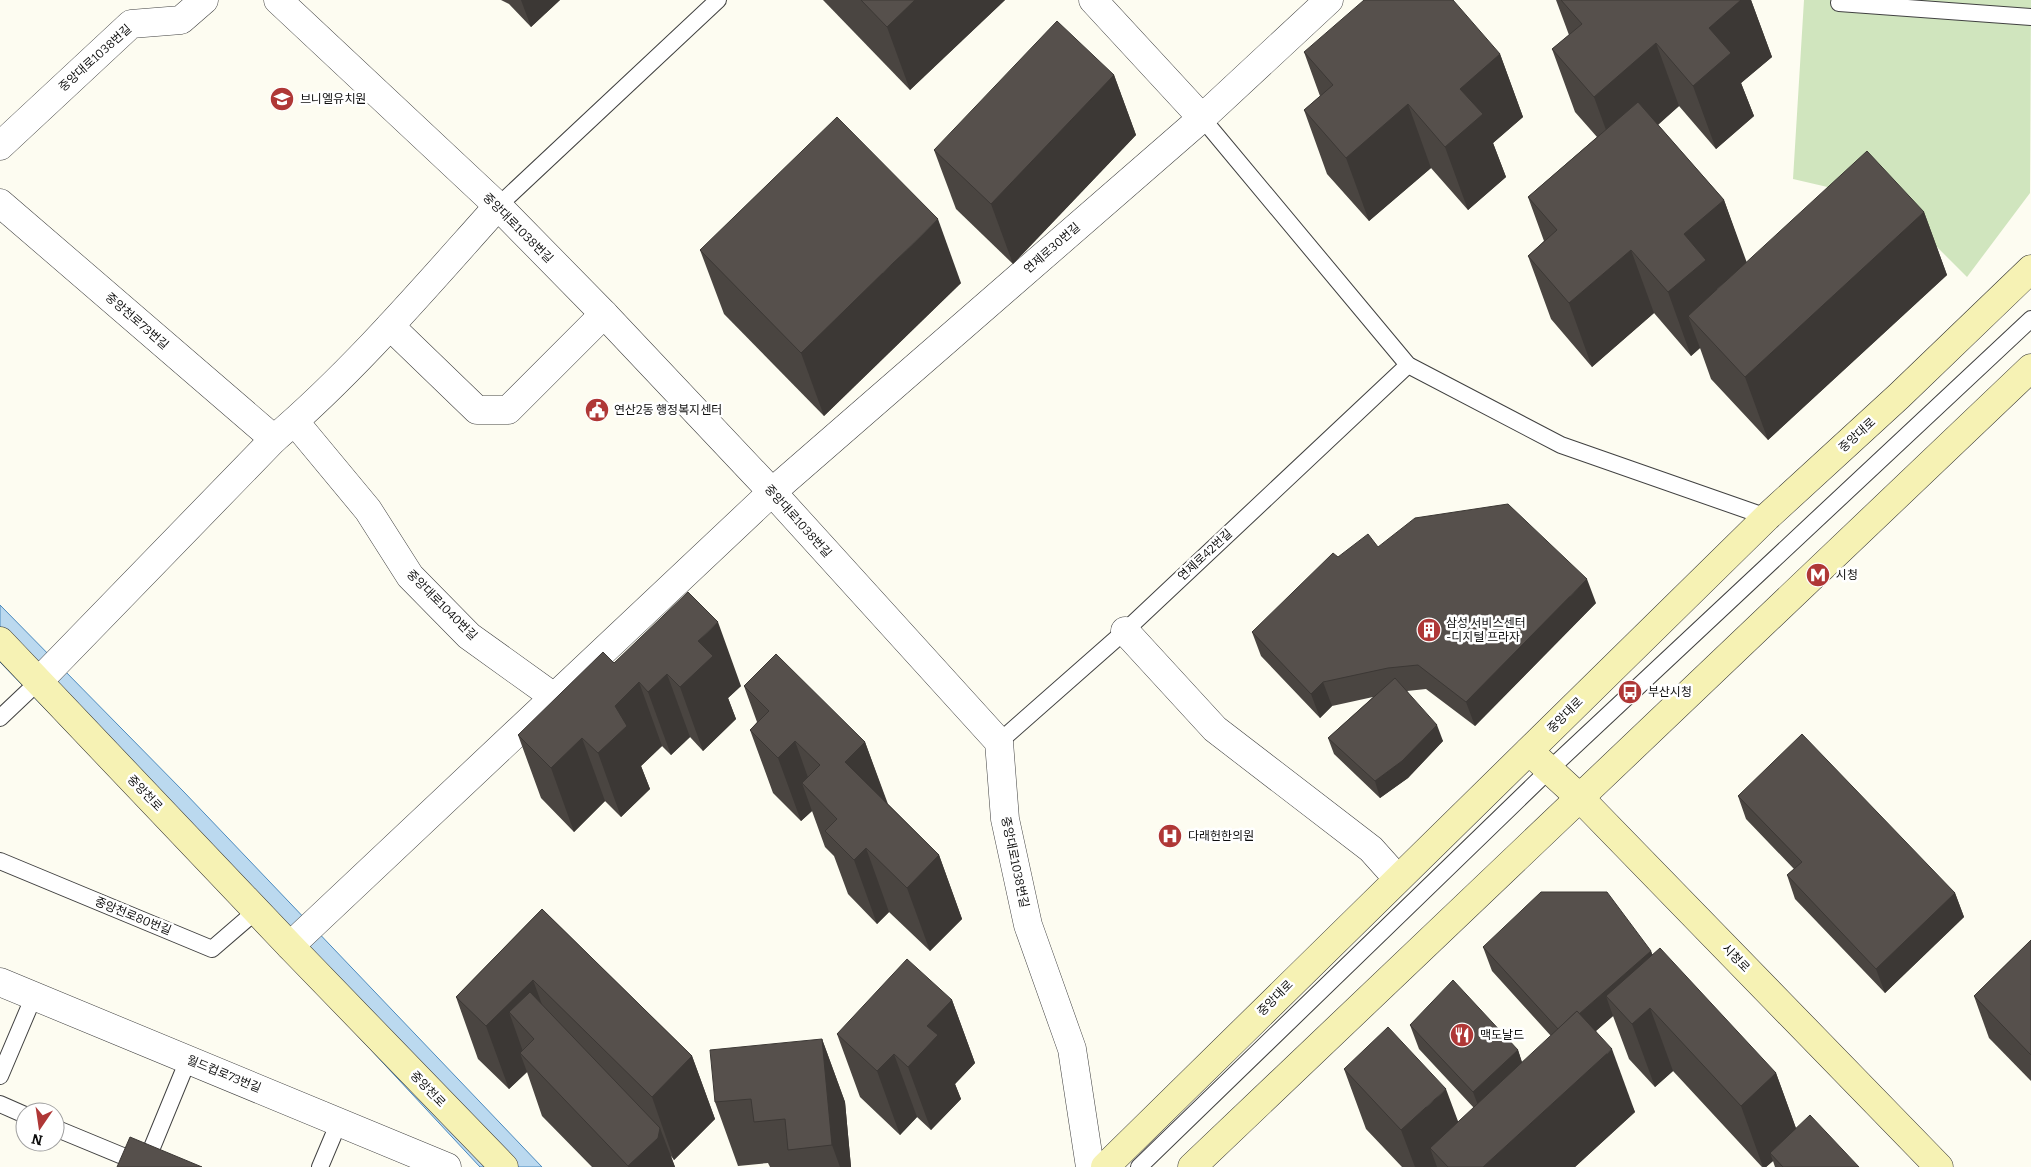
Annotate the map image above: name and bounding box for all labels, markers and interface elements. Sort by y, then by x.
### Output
street label: 중앙대로1038번길 [56,22,134,94]
school or university icon: 브니엘유치원 [269,86,295,112]
place label: 브니엘유치원 [300,92,366,106]
street label: 중앙대로1038번길 [480,190,556,266]
street label: 연제로30번길 [1021,220,1083,276]
street label: 중앙천로73번길 [103,290,171,352]
public building icon: 연산2동 행정복지센터 [584,397,610,423]
place label: 연산2동 행정복지센터 [614,403,722,417]
street label: 중앙대로 [1836,415,1878,455]
street label: 중앙대로1038번길 [762,482,834,560]
street label: 연제로42번길 [1175,526,1235,584]
metro station icon: 시청 [1805,562,1831,588]
street label: 중앙대로1040번길 [404,567,480,643]
place label: 시청 [1836,568,1858,582]
place label: 삼성 서비스센터 -디지털 프라자 [1446,616,1526,644]
building icon: 삼성 서비스센터 -디지털 프라자 [1416,617,1442,643]
bus stop icon: 부산시청 [1617,679,1643,705]
place label: 부산시청 [1648,685,1692,699]
street label: 중앙대로 [1544,694,1586,736]
street label: 중앙천로 [125,772,165,814]
street label: 중앙대로1038번길 [998,815,1032,909]
hospital icon: 다래헌한의원 [1157,823,1183,849]
place label: 다래헌한의원 [1188,829,1254,843]
street label: 중앙천로80번길 [93,894,173,938]
street label: 시청로 [1719,941,1753,975]
street label: 중앙대로 [1254,977,1296,1019]
restaurant icon: 맥도날드 [1449,1022,1475,1048]
place label: 맥도날드 [1480,1028,1524,1042]
street label: 월드컵로73번길 [185,1053,263,1095]
street label: 중앙천로 [408,1068,448,1110]
north arrow [15,1102,65,1152]
text: N [30,1130,44,1149]

